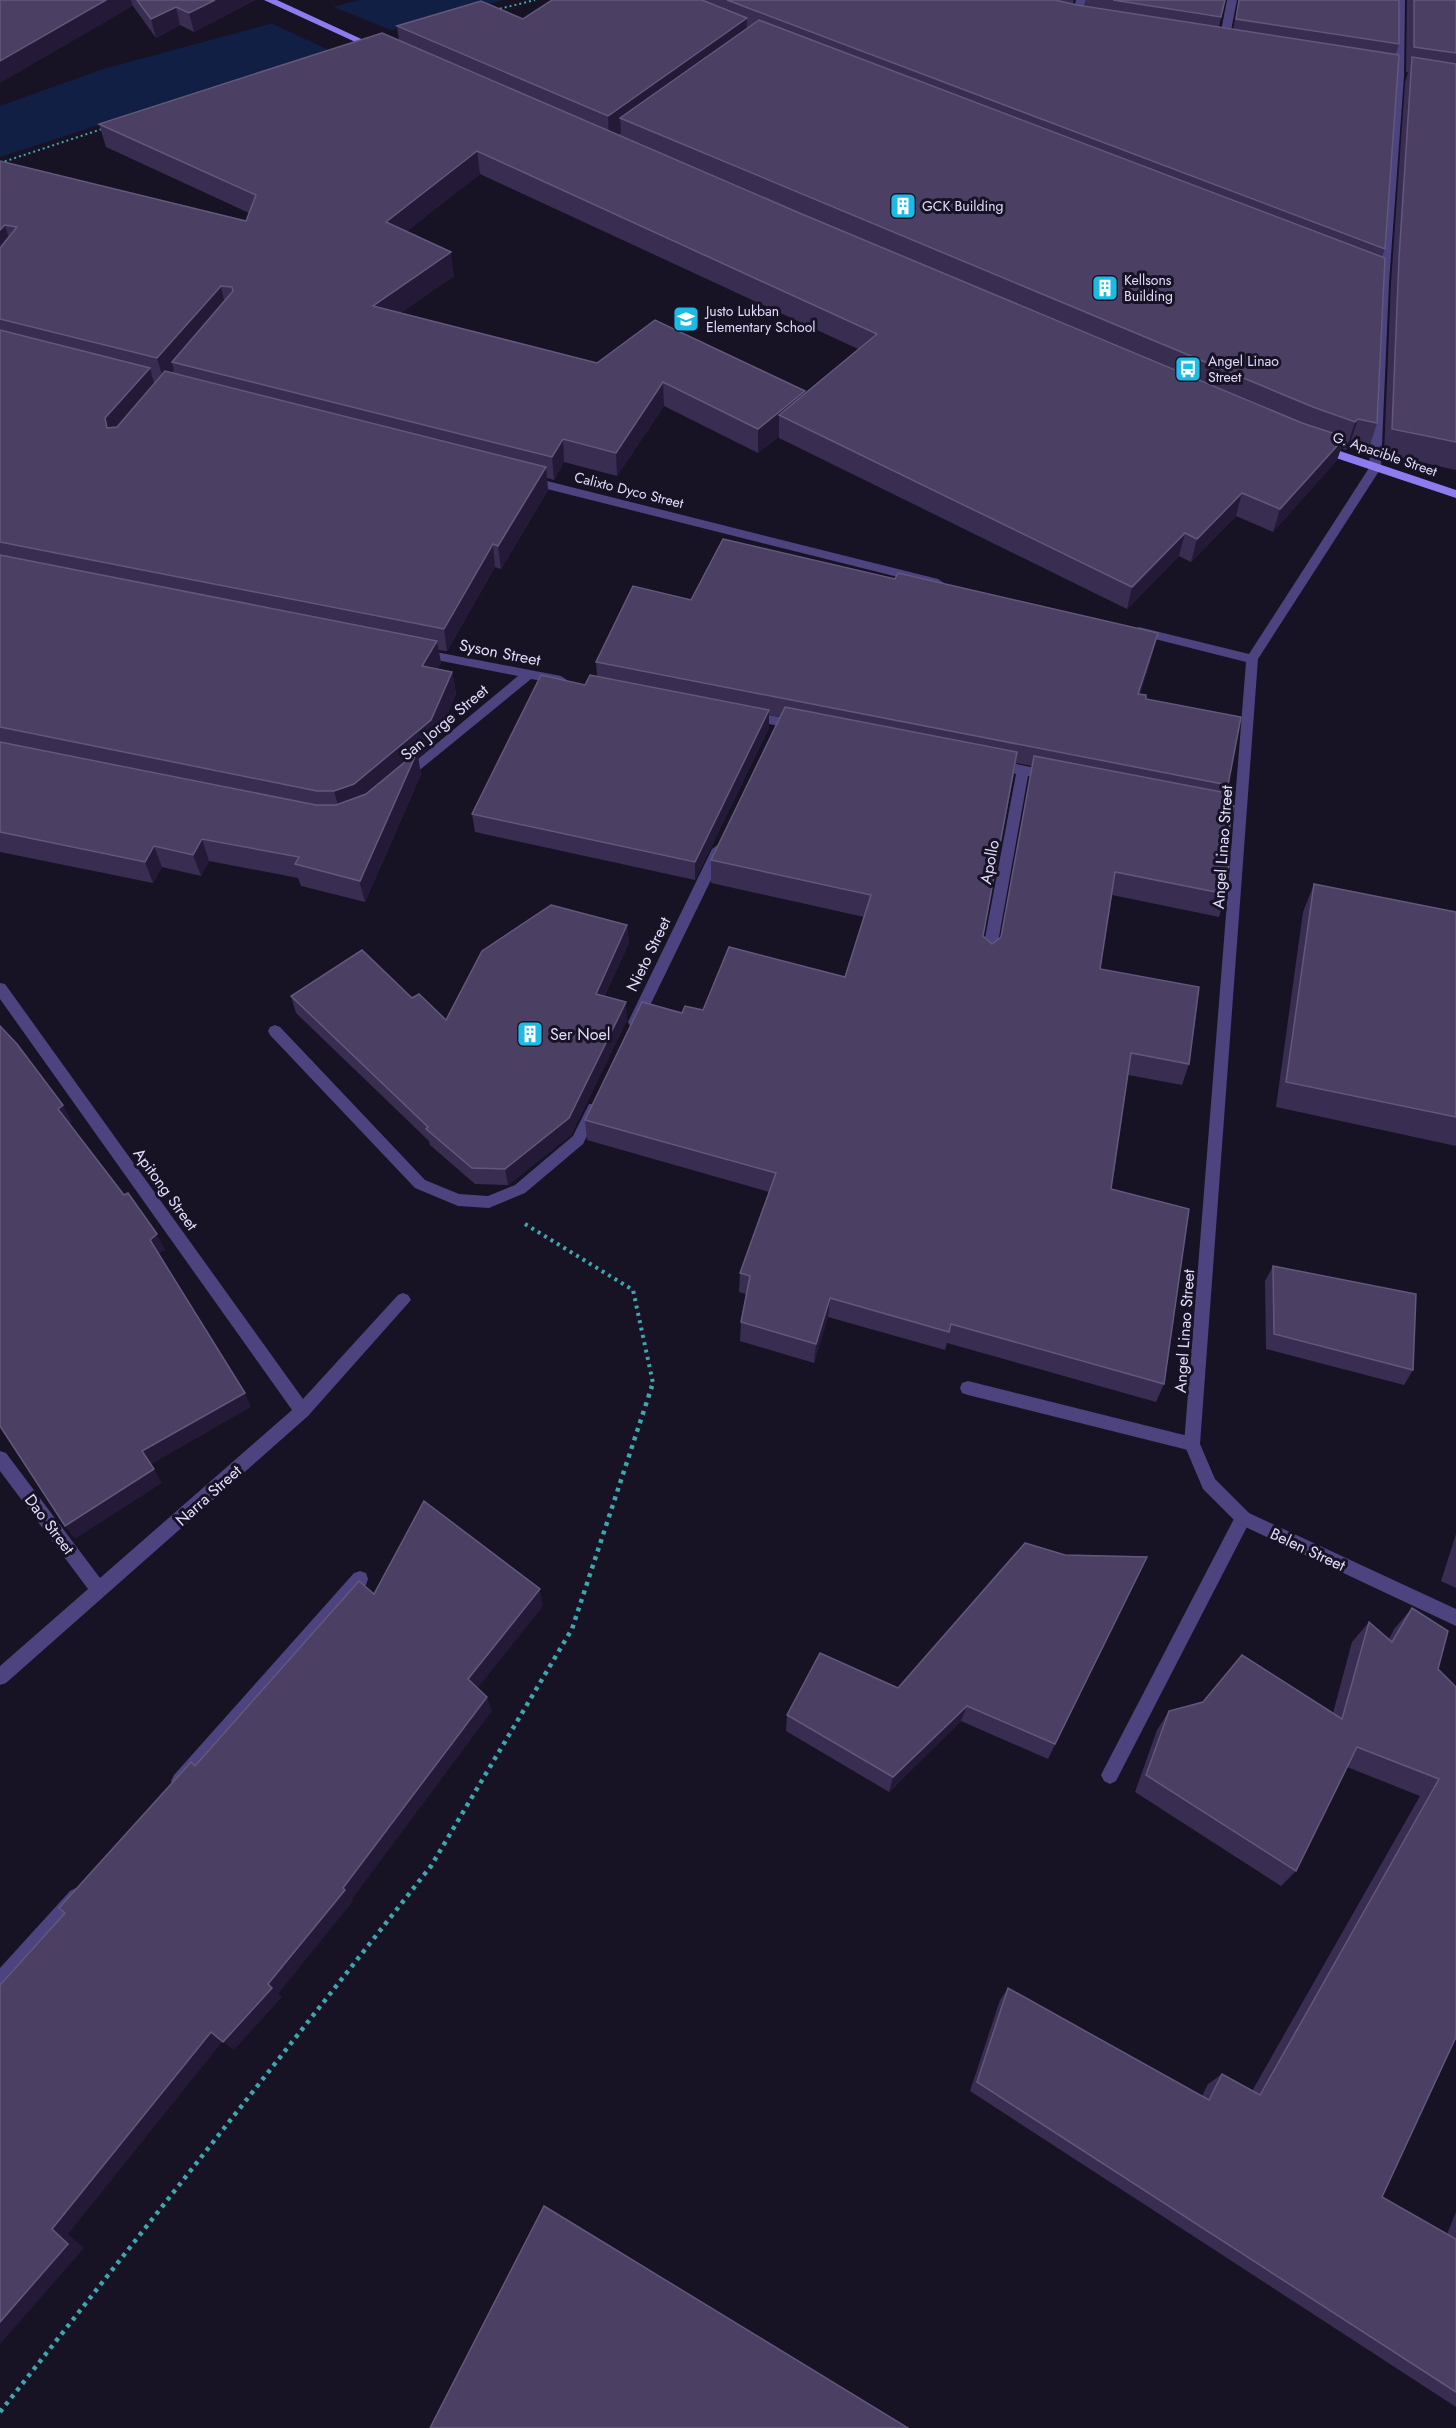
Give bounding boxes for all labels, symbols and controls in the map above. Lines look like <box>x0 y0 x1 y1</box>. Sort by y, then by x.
building icon: GCK Building <box>888 191 918 221</box>
place label: GCK Building <box>922 196 1004 216</box>
place label: Kellsons Building <box>1124 270 1173 306</box>
building icon: Kellsons Building <box>1090 273 1120 303</box>
place label: Justo Lukban Elementary School <box>704 301 816 337</box>
school or university icon: Justo Lukban Elementary School <box>671 304 701 334</box>
place label: Angel Linao Street <box>1208 351 1279 387</box>
bus stop icon: Angel Linao Street <box>1173 354 1203 384</box>
street label: G. Apacible Street <box>1330 427 1440 481</box>
street label: Calixto Dyco Street <box>572 467 686 513</box>
street label: Syson Street <box>457 633 543 672</box>
street label: San Jorge Street <box>396 679 493 766</box>
street label: Angel Linao Street <box>1207 784 1238 910</box>
street label: Apollo <box>974 838 1005 886</box>
street label: Nieto Street <box>620 913 676 995</box>
building icon: Ser Noel <box>515 1019 545 1049</box>
place label: Ser Noel <box>550 1023 610 1046</box>
street label: Apitong Street <box>128 1143 203 1235</box>
street label: Angel Linao Street <box>1169 1268 1200 1394</box>
street label: Narra Street <box>170 1459 247 1531</box>
street label: Dao Street <box>19 1489 80 1559</box>
street label: Belen Street <box>1266 1522 1349 1577</box>

